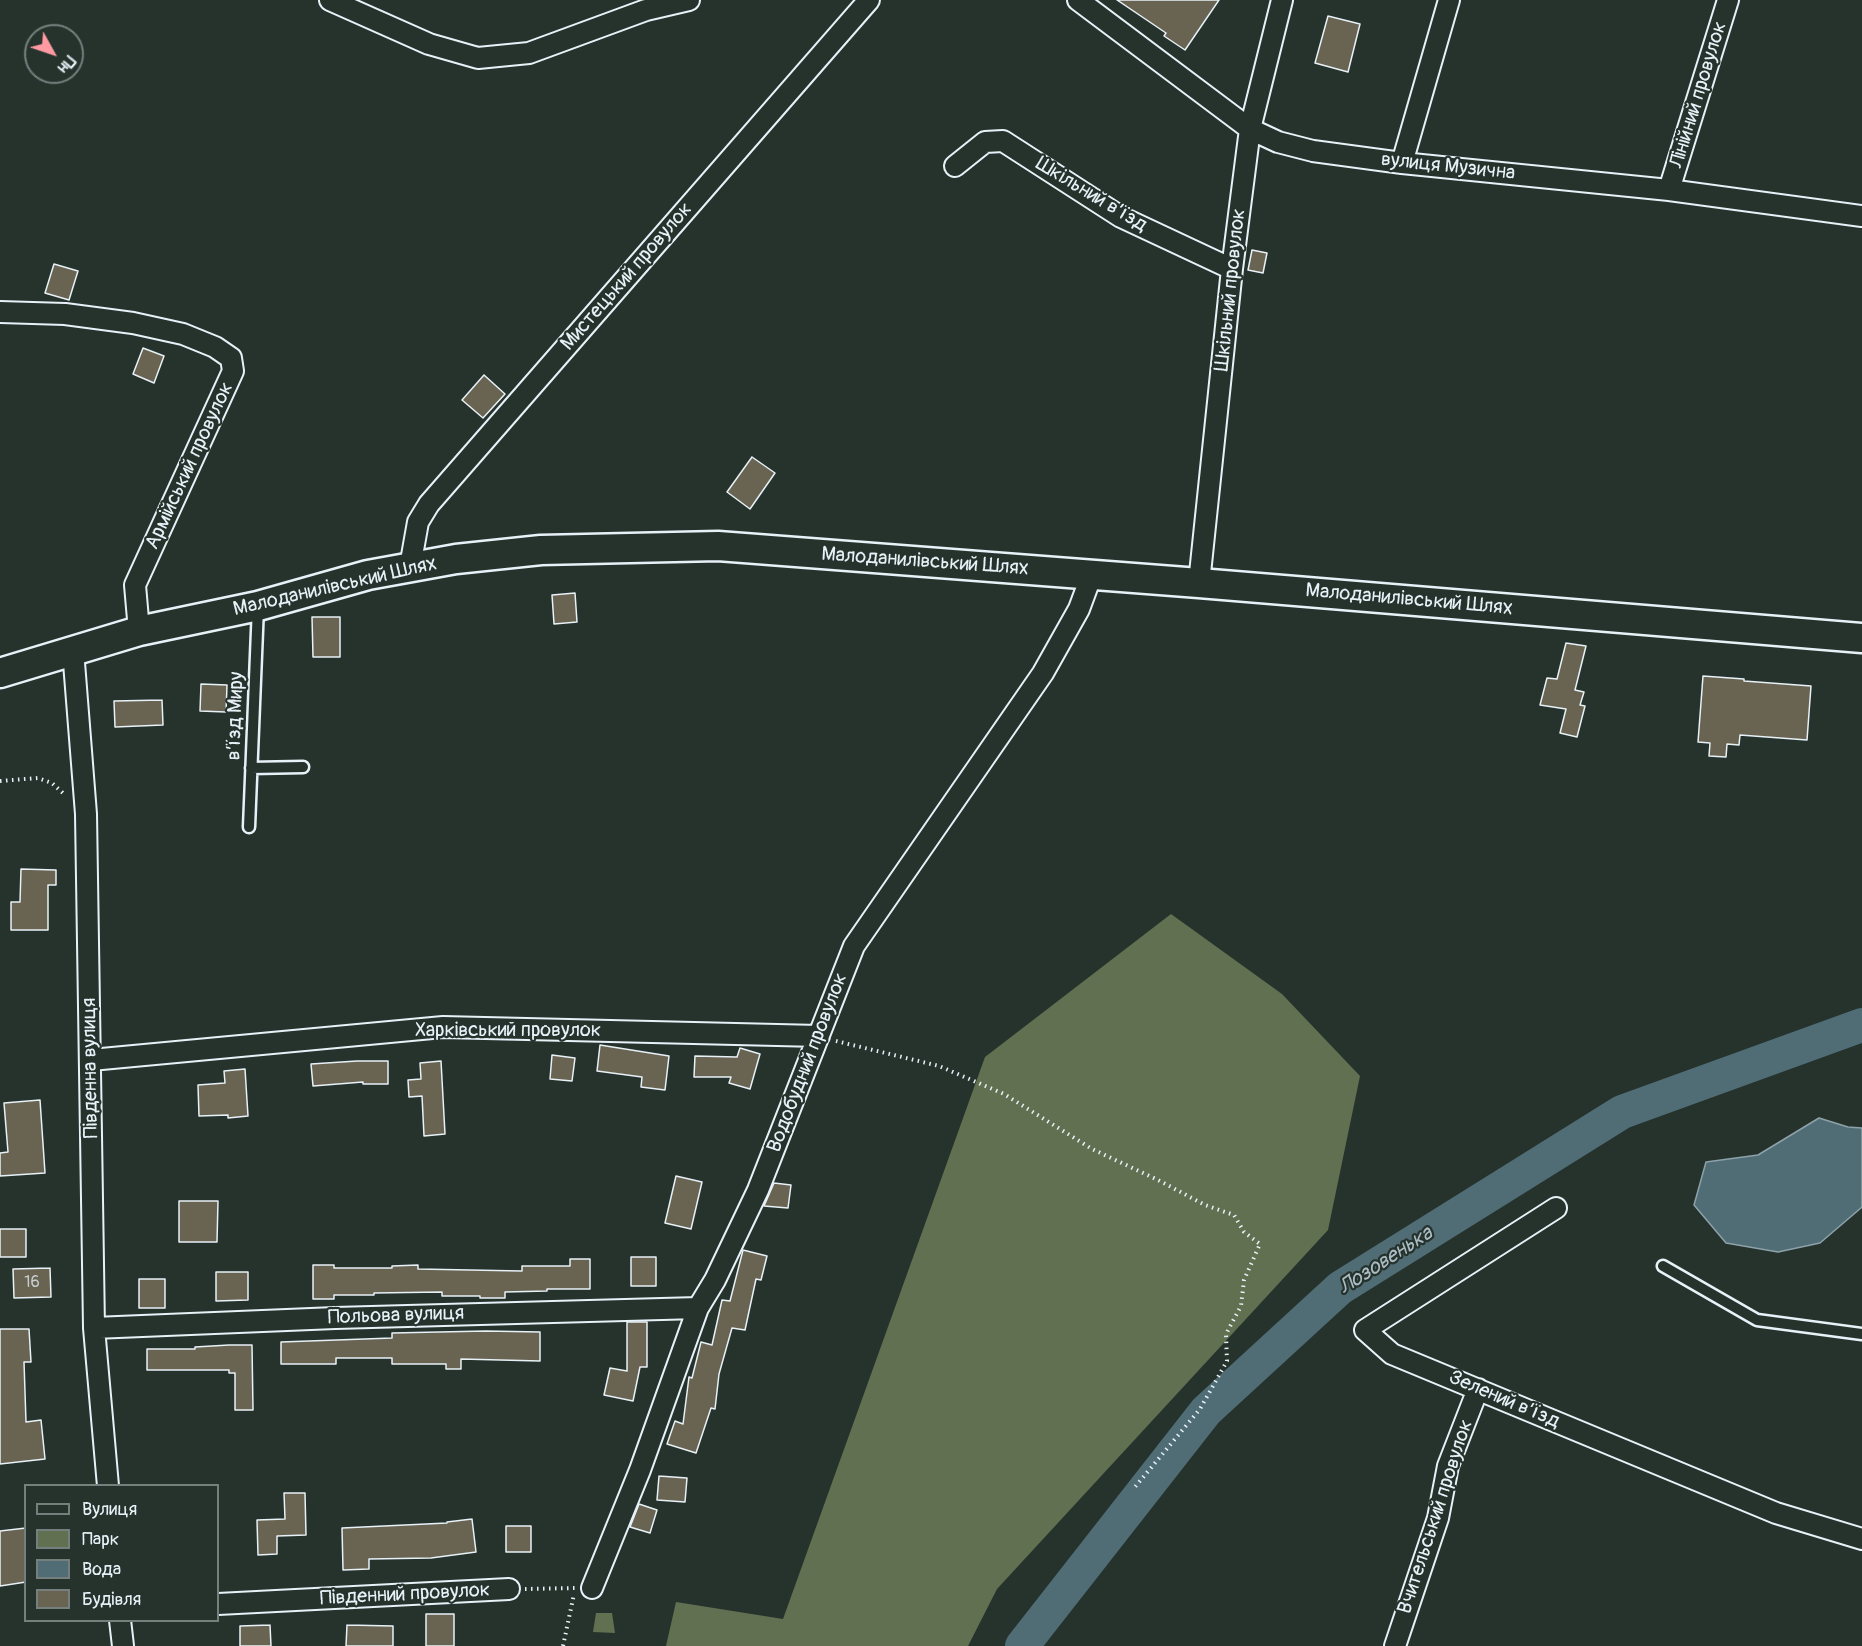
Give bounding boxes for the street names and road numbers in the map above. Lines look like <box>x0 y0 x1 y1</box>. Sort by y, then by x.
street label: Лінійний провулок <box>1665 19 1733 171</box>
street label: вулиця Музична <box>1380 148 1516 186</box>
street label: Шкільний в’їзд <box>1031 152 1151 238</box>
street label: Мистецький провулок <box>556 198 698 356</box>
street label: Шкільний провулок <box>1211 208 1251 372</box>
street label: Армійський провулок <box>141 379 239 553</box>
street label: Малоданилівський Шлях <box>820 543 1030 581</box>
street label: Малоданилівський Шлях <box>231 552 439 622</box>
street label: Малоданилівський Шлях <box>1304 579 1514 621</box>
street label: в’їзд Миру <box>222 671 250 761</box>
street label: Водобудний провулок <box>763 970 853 1156</box>
street label: Південна вулиця <box>78 998 104 1138</box>
street label: Харківський провулок <box>415 1019 601 1043</box>
street label: Польова вулиця <box>327 1302 465 1330</box>
street label: Зелений в’їзд <box>1445 1366 1563 1434</box>
street label: Вчительський провулок <box>1393 1417 1479 1617</box>
street label: Південний провулок <box>319 1579 491 1611</box>

